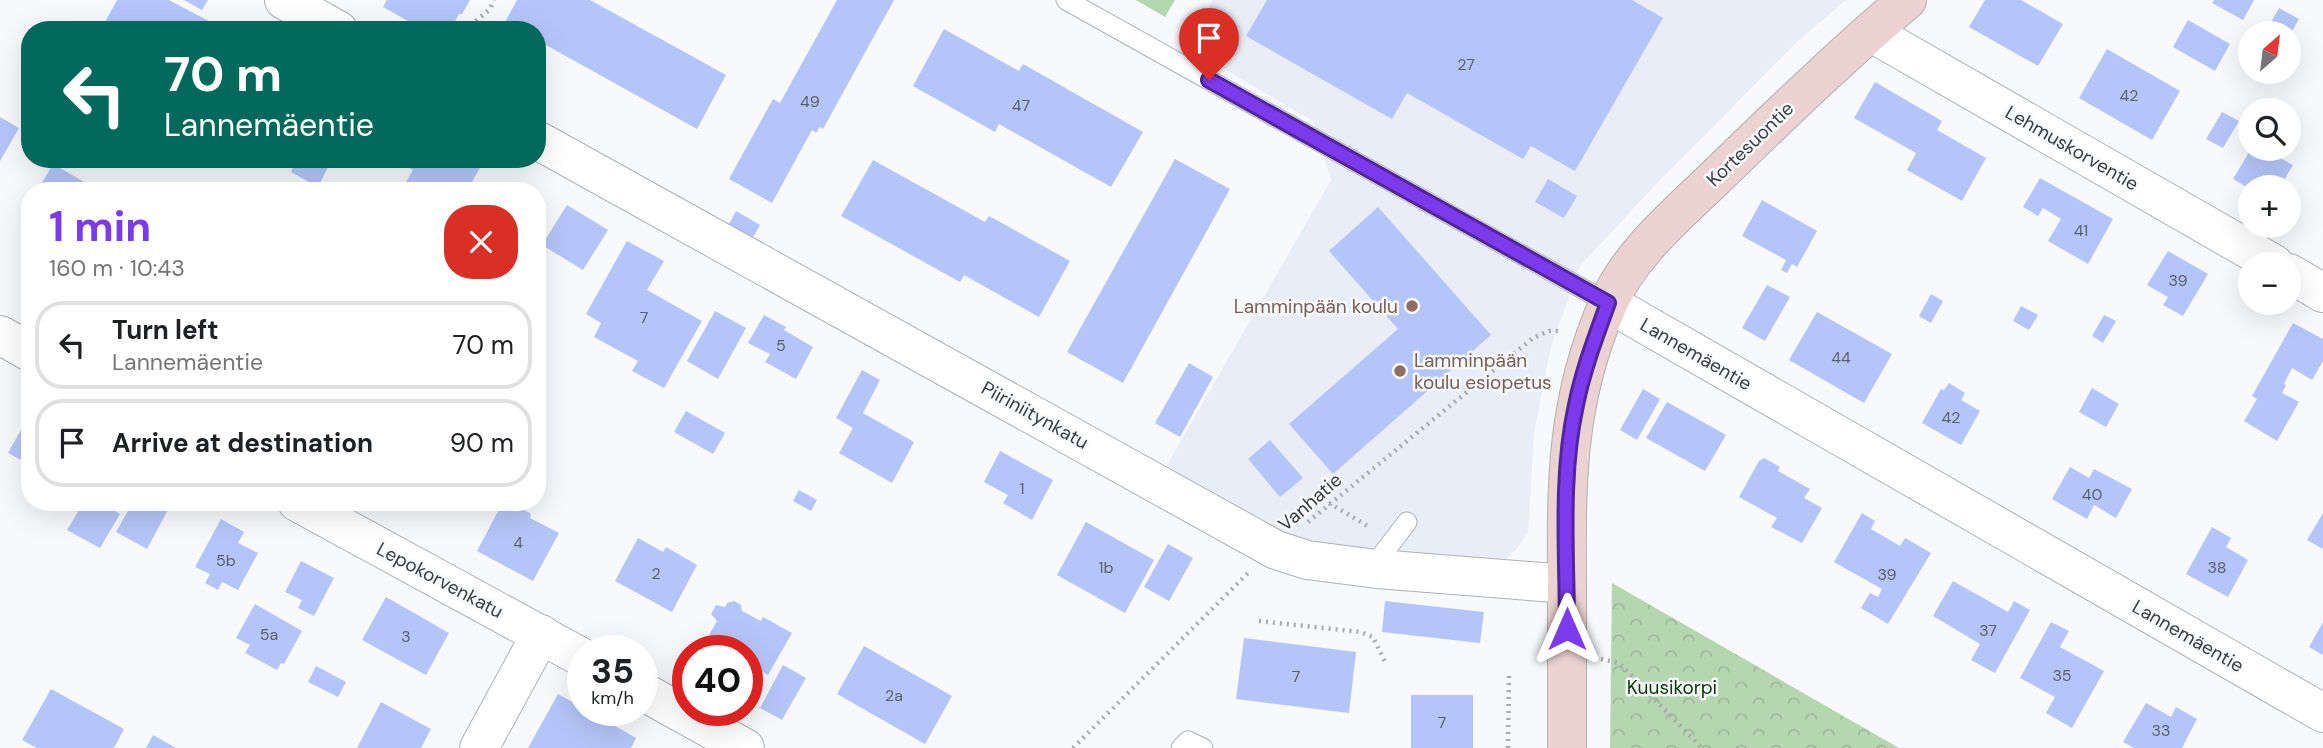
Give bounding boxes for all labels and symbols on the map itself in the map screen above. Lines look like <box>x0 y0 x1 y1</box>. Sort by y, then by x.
pin <box>1179 8 1239 80</box>
north arrow <box>2238 21 2301 84</box>
house number: 27 <box>1457 54 1475 75</box>
house number: 42 <box>2120 85 2138 106</box>
house number: 49 <box>800 91 820 112</box>
house number: 47 <box>1012 95 1030 116</box>
street label: Kortesuontie <box>1701 96 1799 192</box>
street label: Lehmuskorventie <box>2001 100 2143 196</box>
house number: 41 <box>2074 220 2088 241</box>
house number: 39 <box>2168 270 2188 291</box>
place label: Lamminpään koulu <box>1234 294 1398 319</box>
marker: Lamminpään koulu <box>1404 298 1420 314</box>
house number: 7 <box>640 307 648 328</box>
street label: Lannemäentie <box>1636 312 1756 396</box>
house number: 5 <box>776 335 786 356</box>
house number: 44 <box>1831 347 1851 368</box>
place label: Lamminpään koulu esiopetus <box>1414 348 1552 395</box>
marker: Lamminpään koulu esiopetus <box>1392 363 1408 379</box>
street label: Piiriniitynkatu <box>977 375 1093 455</box>
house number: 42 <box>1942 407 1960 428</box>
street label: Vanhatie <box>1273 467 1347 537</box>
house number: 1 <box>1020 478 1025 499</box>
house number: 40 <box>2082 484 2102 505</box>
house number: 4 <box>513 532 523 553</box>
street label: Lepokorvenkatu <box>372 536 508 624</box>
house number: 5b <box>216 550 236 571</box>
house number: 1b <box>1098 557 1114 578</box>
house number: 38 <box>2207 557 2227 578</box>
house number: 2 <box>651 563 661 584</box>
house number: 39 <box>1877 564 1897 585</box>
position arrow <box>1530 592 1604 666</box>
street label: Lannemäentie <box>2128 594 2248 678</box>
house number: 37 <box>1979 620 1997 641</box>
house number: 5a <box>260 624 278 645</box>
house number: 3 <box>401 626 411 647</box>
speed limit sign: 40 <box>672 635 763 726</box>
house number: 35 <box>2052 665 2072 686</box>
house number: 7 <box>1292 666 1300 687</box>
park label: Kuusikorpi <box>1627 675 1717 700</box>
house number: 2a <box>885 685 903 706</box>
house number: 7 <box>1438 712 1446 733</box>
house number: 33 <box>2152 720 2170 741</box>

